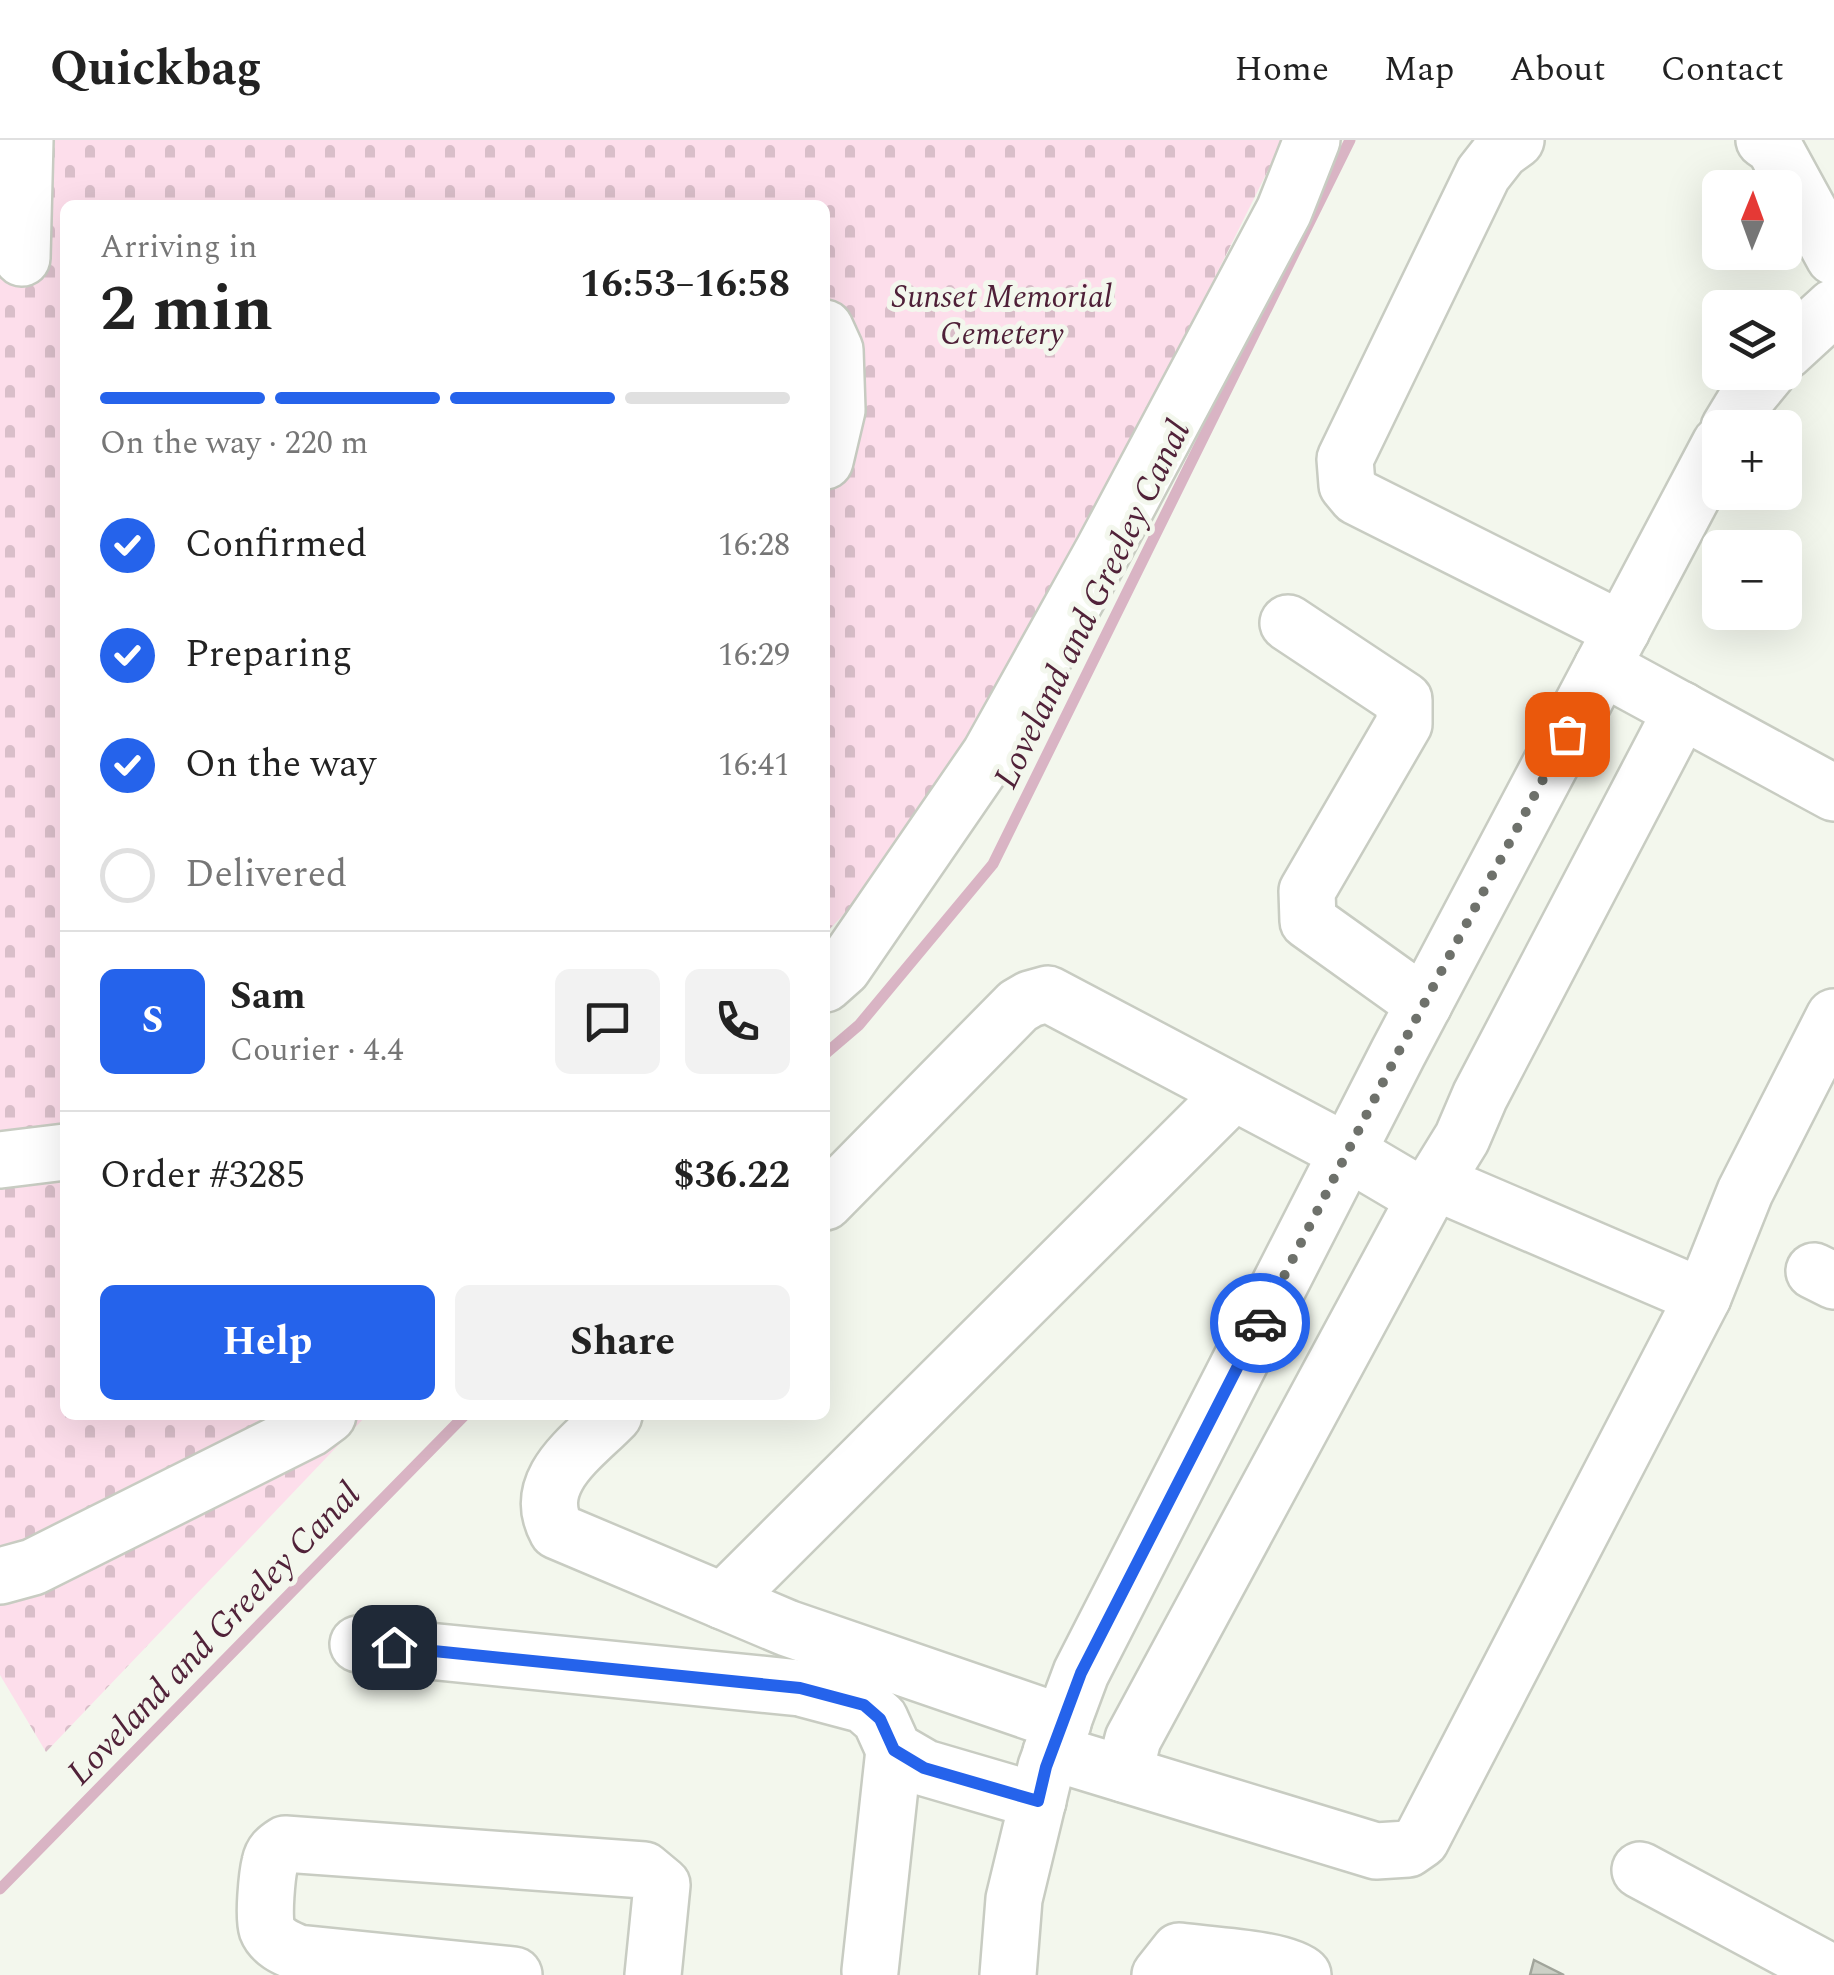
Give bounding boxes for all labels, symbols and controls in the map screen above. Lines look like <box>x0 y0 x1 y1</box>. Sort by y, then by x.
text: Quickbag <box>50 33 262 106</box>
text: Home <box>1235 43 1329 96</box>
text: Map <box>1384 43 1454 96</box>
text: About <box>1509 43 1606 96</box>
text: Contact <box>1661 43 1784 96</box>
north arrow <box>1702 170 1802 270</box>
map controls <box>1702 170 1802 630</box>
text: Arriving in <box>100 223 257 272</box>
text: 16:53–16:58 <box>580 256 790 314</box>
text: 2 min <box>100 260 273 359</box>
park label: Sunset Memorial Cemetery <box>892 273 1112 359</box>
button: layers <box>1702 290 1802 390</box>
button: + <box>1702 410 1802 510</box>
water label: Loveland and Greeley Canal <box>980 411 1205 798</box>
text: On the way · 220 m <box>100 419 368 468</box>
text: Confirmed <box>185 516 367 574</box>
icon: check <box>100 518 155 573</box>
text: 16:28 <box>718 521 790 570</box>
button: − <box>1702 530 1802 630</box>
text: Preparing <box>185 626 352 684</box>
icon: check <box>100 628 155 683</box>
text: 16:29 <box>718 631 790 680</box>
pin <box>1525 692 1610 777</box>
icon: bag <box>1540 707 1595 762</box>
text: On the way <box>185 736 376 794</box>
icon: check <box>100 738 155 793</box>
text: 16:41 <box>718 741 790 790</box>
text: Delivered <box>185 846 347 904</box>
text: Sam <box>230 968 306 1026</box>
button: chat <box>555 969 660 1074</box>
button: phone <box>685 969 790 1074</box>
text: S <box>142 992 163 1050</box>
text: Courier · 4.4 <box>230 1026 403 1075</box>
text: Order #3285 <box>100 1147 305 1205</box>
text: $36.22 <box>673 1147 790 1205</box>
courier <box>1210 1273 1310 1373</box>
button: Help <box>100 1285 435 1400</box>
button: Share <box>455 1285 790 1400</box>
icon: car <box>1233 1296 1288 1351</box>
water label: Loveland and Greeley Canal <box>55 1470 373 1798</box>
pin <box>352 1605 437 1690</box>
icon: home <box>367 1620 422 1675</box>

